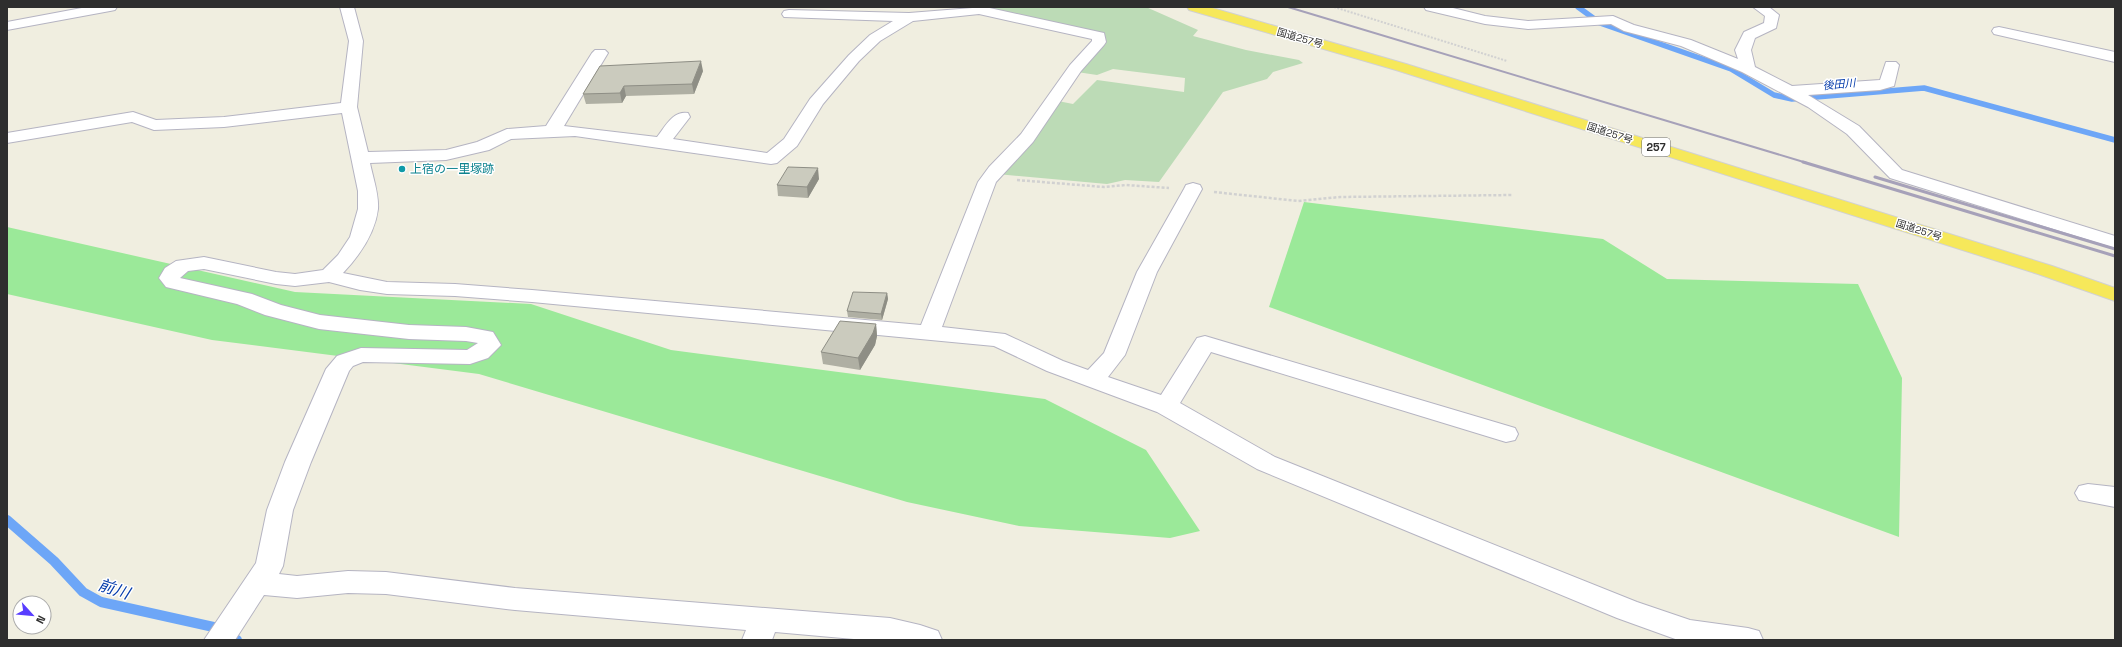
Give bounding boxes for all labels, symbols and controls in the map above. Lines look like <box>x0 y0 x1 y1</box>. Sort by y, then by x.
street label: 国道257号 <box>1275 25 1325 51</box>
water label: 後田川 <box>1822 76 1857 92</box>
street label: 国道257号 <box>1585 119 1635 147</box>
road number: 257 <box>1642 138 1670 156</box>
place label: 上宿の一里塚跡 <box>410 161 494 177</box>
marker: 上宿の一里塚跡 <box>397 164 407 174</box>
street label: 国道257号 <box>1894 216 1944 244</box>
water label: 前川 <box>96 574 134 605</box>
north arrow <box>12 595 52 635</box>
text: N <box>33 613 49 626</box>

